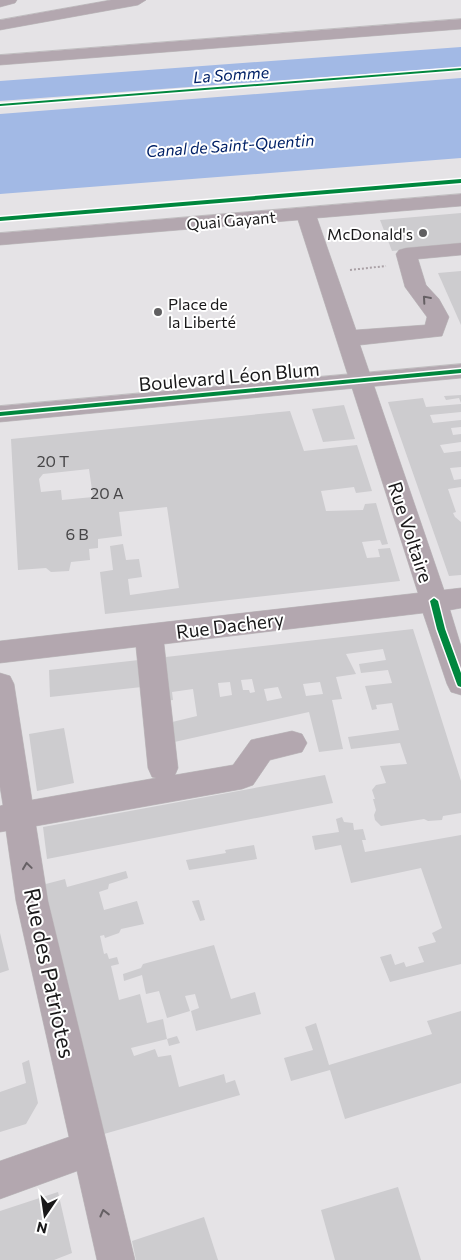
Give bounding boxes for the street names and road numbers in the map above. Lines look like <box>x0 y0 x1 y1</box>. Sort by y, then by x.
street label: Quai Gayant <box>185 207 277 233</box>
street label: Boulevard Léon Blum <box>138 357 320 395</box>
street label: Rue Voltaire <box>384 479 438 585</box>
street label: Rue Dachery <box>175 607 285 643</box>
street label: Rue des Patriotes <box>19 885 81 1061</box>

